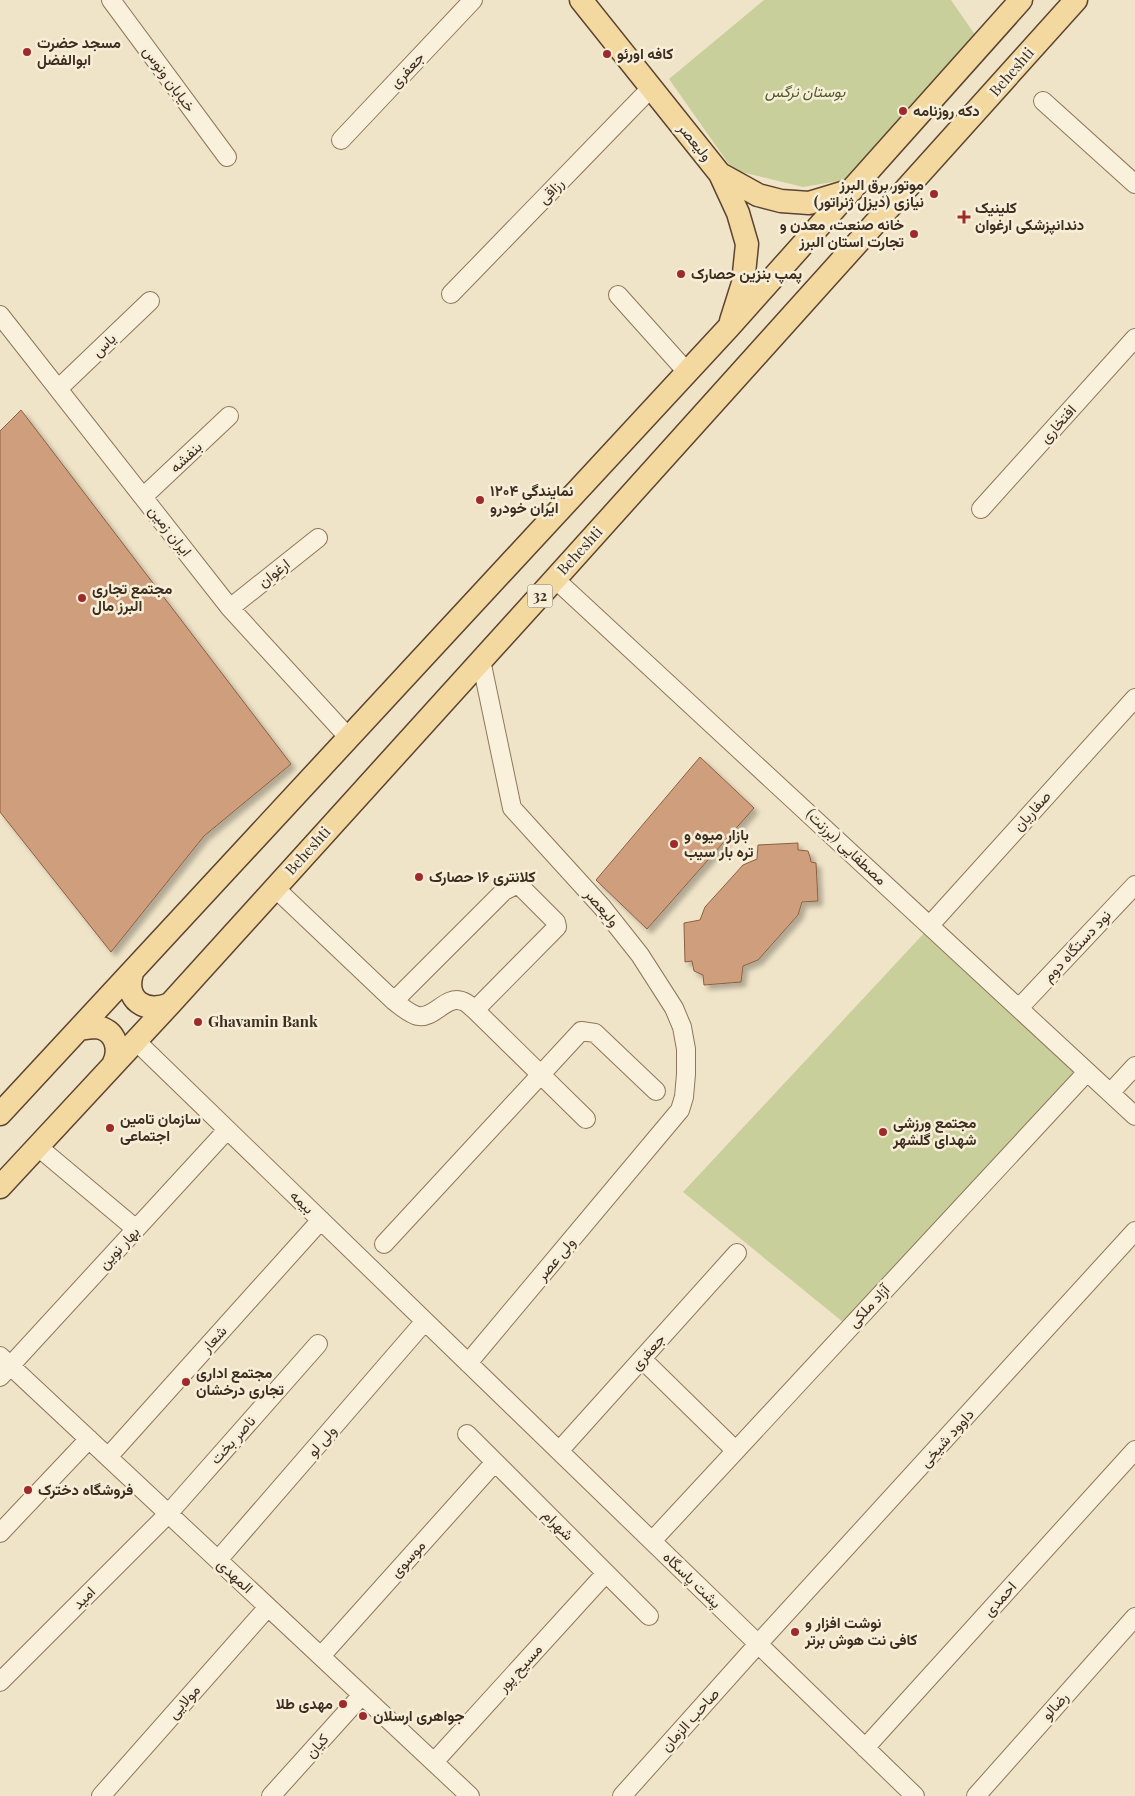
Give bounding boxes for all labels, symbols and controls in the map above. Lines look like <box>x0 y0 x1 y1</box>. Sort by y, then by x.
place label: مسجد حضرت ابوالفضل <box>37 32 121 69</box>
street label: خیابان ونوس <box>138 41 201 116</box>
street label: Beheshti <box>984 42 1038 100</box>
place label: کافه اورئو <box>617 43 673 63</box>
marker: مسجد حضرت ابوالفضل <box>21 46 33 58</box>
street label: جعفری <box>384 47 429 92</box>
marker: کافه اورئو <box>601 48 613 60</box>
park label: بوستان نرگس <box>765 81 846 101</box>
place label: دکه روزنامه <box>913 100 980 120</box>
marker: دکه روزنامه <box>897 105 909 117</box>
street label: ولیعصر <box>674 117 717 165</box>
street label: رزاقی <box>533 173 568 208</box>
place label: موتور برق البرز نیازی (دیزل ژنراتور) <box>814 174 924 211</box>
marker: موتور برق البرز نیازی (دیزل ژنراتور) <box>928 188 940 200</box>
place label: کلینیک دندانپزشکی ارغوان <box>975 197 1084 235</box>
marker: کلینیک دندانپزشکی ارغوان <box>957 210 971 224</box>
place label: خانه صنعت، معدن و تجارت استان البرز <box>780 214 904 251</box>
marker: خانه صنعت، معدن و تجارت استان البرز <box>908 228 920 240</box>
place label: پمپ بنزین حصارک <box>691 263 802 284</box>
marker: پمپ بنزین حصارک <box>675 268 687 280</box>
street label: یاس <box>87 328 120 361</box>
street label: افتخاری <box>1035 400 1081 448</box>
street label: بنفشه <box>165 436 206 476</box>
place label: ۱۲۰۴ نمایندگی ایران خودرو <box>490 480 573 517</box>
marker: ۱۲۰۴ نمایندگی ایران خودرو <box>474 494 486 506</box>
street label: ایران زمین <box>144 501 197 561</box>
street label: Beheshti <box>552 521 607 579</box>
street label: ارغوان <box>253 553 294 591</box>
place label: مجتمع تجاری البرز مال <box>92 578 172 615</box>
road number: 32 <box>528 584 552 608</box>
marker: مجتمع تجاری البرز مال <box>76 592 88 604</box>
street label: صفاریان <box>1008 786 1055 835</box>
street label: مصطفایی (برزنت) <box>801 804 891 890</box>
street label: Beheshti <box>280 821 335 879</box>
place label: بازار میوه و تره بار سیب <box>684 824 754 861</box>
marker: بازار میوه و تره بار سیب <box>668 838 680 850</box>
place label: کلانتری ۱۶ حصارک <box>429 866 536 886</box>
marker: کلانتری ۱۶ حصارک <box>413 871 425 883</box>
street label: ولیعصر <box>580 883 624 931</box>
street label: نود دستگاه دوم <box>1038 905 1116 986</box>
place label: Ghavamin Bank <box>208 1011 318 1031</box>
marker: Ghavamin Bank <box>192 1016 204 1028</box>
place label: سازمان تامین اجتماعی <box>120 1108 201 1145</box>
place label: مجتمع ورزشی شهدای گلشهر <box>892 1112 976 1149</box>
marker: سازمان تامین اجتماعی <box>104 1122 116 1134</box>
marker: مجتمع ورزشی شهدای گلشهر <box>877 1126 889 1138</box>
street label: بیمه <box>286 1185 319 1218</box>
street label: بهار نوین <box>93 1222 144 1274</box>
street label: ولی عصر <box>531 1232 580 1286</box>
street label: آزاد ملکی <box>843 1278 895 1332</box>
street label: شعار <box>195 1321 231 1357</box>
street label: جعفری <box>626 1329 670 1374</box>
place label: مجتمع اداری تجاری درخشان <box>196 1362 284 1399</box>
marker: مجتمع اداری تجاری درخشان <box>180 1376 192 1388</box>
street label: داوود شیخی <box>915 1404 979 1471</box>
street label: ناصر بخت <box>205 1411 259 1468</box>
street label: ولی لو <box>302 1420 341 1461</box>
place label: فروشگاه دخترک <box>38 1479 133 1499</box>
marker: فروشگاه دخترک <box>22 1484 34 1496</box>
street label: شهرام <box>538 1504 579 1545</box>
street label: موسوی <box>385 1535 430 1582</box>
street label: پشت پاسگاه <box>658 1546 726 1613</box>
street label: المهدی <box>213 1553 258 1598</box>
street label: احمدی <box>978 1577 1021 1621</box>
street label: امید <box>67 1581 99 1613</box>
place label: نوشت افزار و کافی نت هوش برتر <box>804 1612 918 1649</box>
marker: نوشت افزار و کافی نت هوش برتر <box>789 1626 801 1638</box>
street label: مسیح پور <box>492 1639 548 1698</box>
street label: مولایی <box>163 1680 205 1723</box>
street label: صاحب الزمان <box>655 1683 723 1755</box>
street label: رضالو <box>1036 1687 1072 1724</box>
place label: مهدی طلا <box>276 1693 333 1713</box>
marker: مهدی طلا <box>337 1698 349 1710</box>
place label: جواهری ارسلان <box>373 1705 464 1725</box>
marker: جواهری ارسلان <box>357 1710 369 1722</box>
street label: کیان <box>300 1729 333 1762</box>

